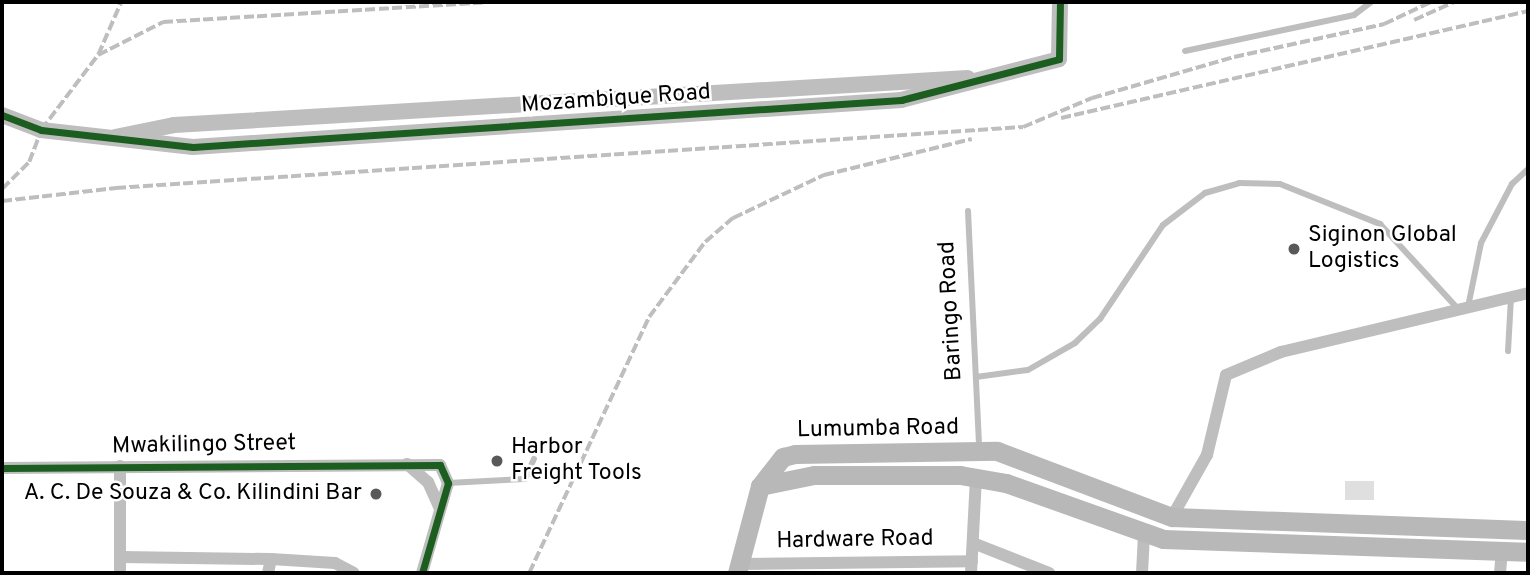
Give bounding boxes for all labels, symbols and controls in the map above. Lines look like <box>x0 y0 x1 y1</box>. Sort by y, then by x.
street label: Mozambique Road <box>520 80 712 120</box>
place label: Siginon Global Logistics <box>1308 222 1457 276</box>
street label: Baringo Road <box>935 240 969 382</box>
marker: Siginon Global Logistics <box>1286 241 1302 257</box>
street label: Lumumba Road <box>797 415 959 445</box>
street label: Mwakilingo Street <box>112 431 296 461</box>
place label: Harbor Freight Tools <box>511 434 643 488</box>
marker: Harbor Freight Tools <box>489 453 505 469</box>
place label: A. C. De Souza & Co. Kilindini Bar <box>24 480 362 508</box>
marker: A. C. De Souza & Co. Kilindini Bar <box>368 486 384 502</box>
street label: Hardware Road <box>776 526 934 556</box>

